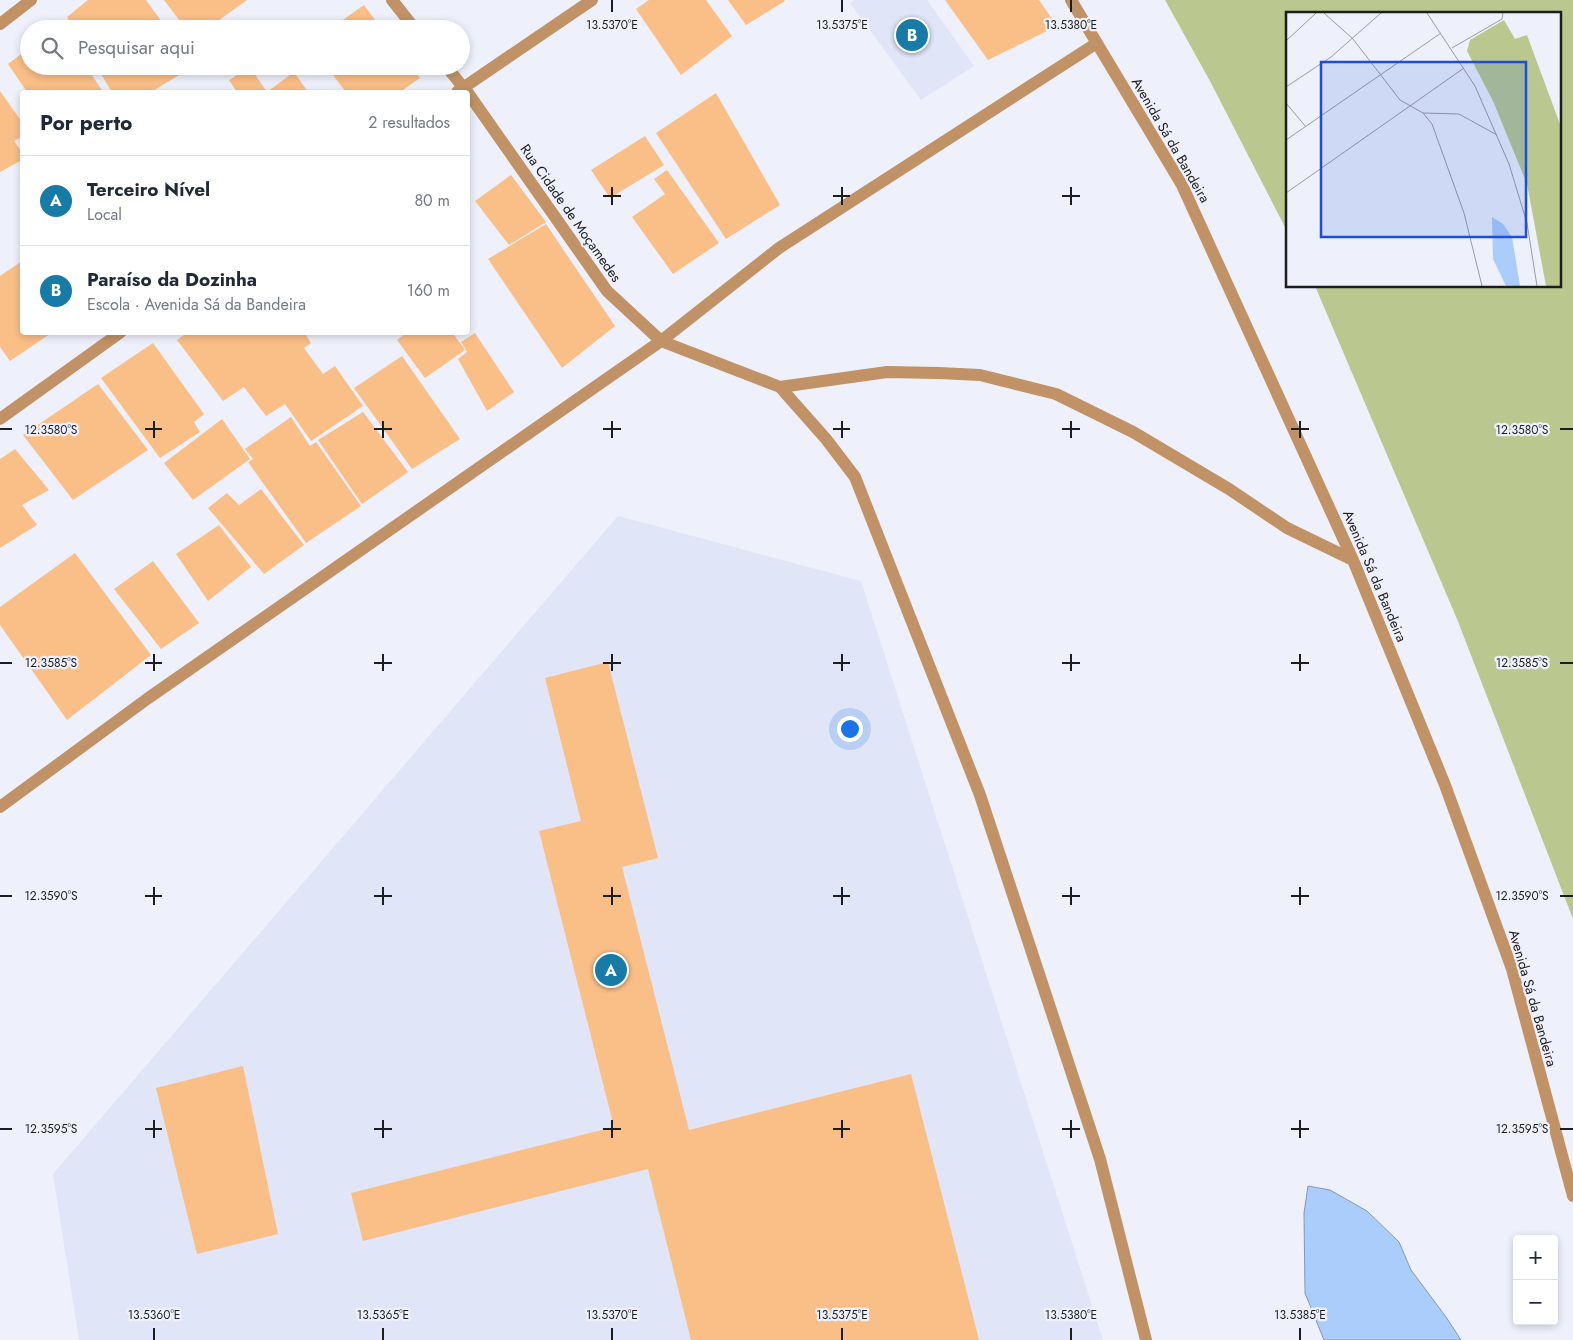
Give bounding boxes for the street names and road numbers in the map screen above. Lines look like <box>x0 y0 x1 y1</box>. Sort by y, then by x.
street label: Avenida Sá da Bandeira <box>1127 74 1215 206</box>
street label: Rua Cidade de Moçamedes <box>516 140 626 286</box>
street label: Avenida Sá da Bandeira <box>1338 507 1412 645</box>
street label: Avenida Sá da Bandeira <box>1504 927 1562 1069</box>

